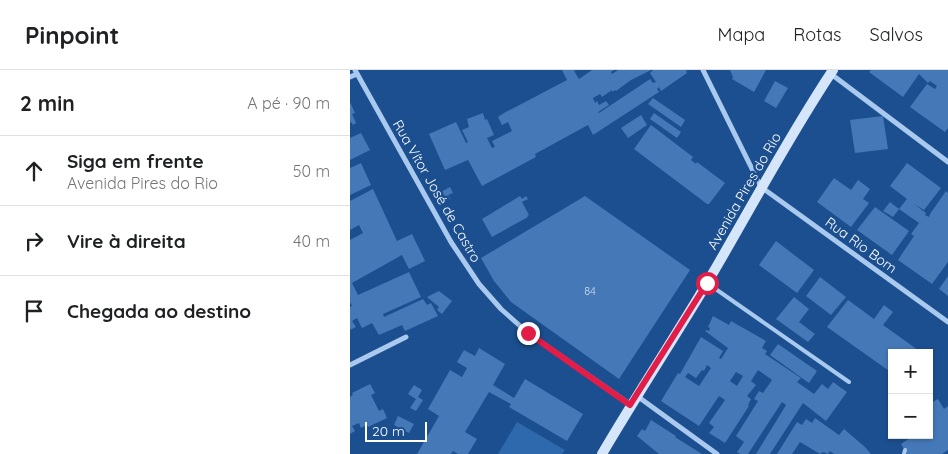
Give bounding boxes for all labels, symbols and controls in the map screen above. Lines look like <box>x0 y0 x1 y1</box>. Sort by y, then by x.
text: Pinpoint <box>25 20 119 50</box>
text: Mapa <box>718 23 765 46</box>
text: Rotas <box>793 23 842 46</box>
text: Salvos <box>870 23 923 46</box>
text: 2 min <box>20 90 75 116</box>
text: A pé · 90 m <box>247 93 330 113</box>
street label: Rua Vítor José de Castro <box>389 117 485 265</box>
street label: Avenida Pires do Rio <box>703 129 785 253</box>
text: Siga em frente <box>67 149 204 173</box>
icon: ahead <box>20 157 48 185</box>
text: 50 m <box>293 161 330 181</box>
text: Avenida Pires do Rio <box>67 173 218 193</box>
street label: Rua Rio Bom <box>822 213 900 277</box>
icon: right <box>20 227 48 255</box>
text: Vire à direita <box>67 229 186 253</box>
text: 40 m <box>293 231 330 251</box>
route start <box>696 272 719 295</box>
house number: 84 <box>584 284 596 298</box>
icon: arrive <box>20 297 48 325</box>
text: Chegada ao destino <box>67 299 251 323</box>
route end <box>517 322 540 345</box>
map controls <box>888 349 933 439</box>
button: + <box>888 349 933 394</box>
button: − <box>888 394 933 439</box>
scale bar <box>365 419 428 442</box>
text: 20 m <box>372 422 405 440</box>

